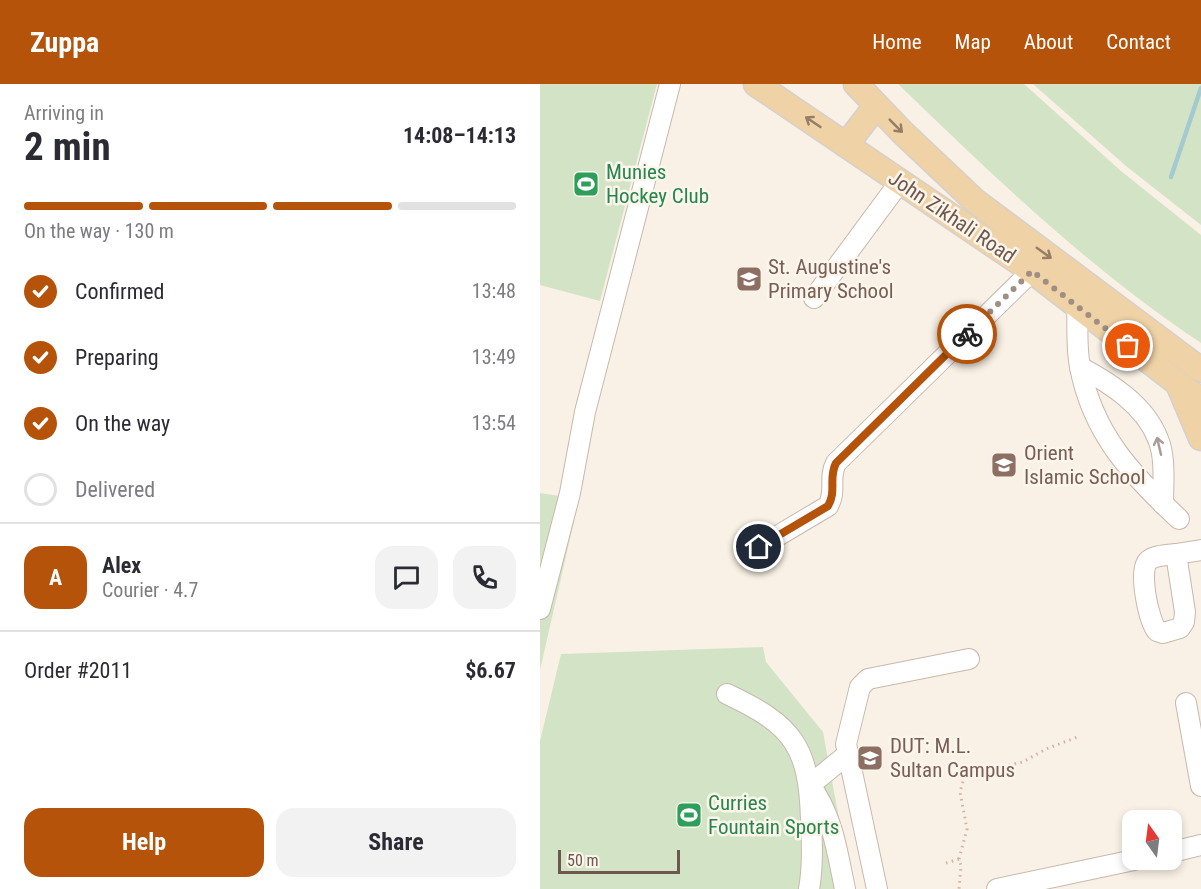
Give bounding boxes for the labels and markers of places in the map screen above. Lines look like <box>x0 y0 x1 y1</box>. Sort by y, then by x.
place label: Munies Hockey Club <box>606 160 709 208</box>
sports icon: Munies Hockey Club <box>571 169 601 199</box>
place label: St. Augustine's Primary School <box>768 255 894 303</box>
school or university icon: St. Augustine's Primary School <box>734 264 764 294</box>
pin <box>1102 320 1153 371</box>
place label: Orient Islamic School <box>1024 441 1146 489</box>
school or university icon: Orient Islamic School <box>989 450 1019 480</box>
pin <box>733 521 784 572</box>
place label: DUT: M.L. Sultan Campus <box>890 734 1015 782</box>
school or university icon: DUT: M.L. Sultan Campus <box>855 743 885 773</box>
place label: Curries Fountain Sports <box>708 791 839 839</box>
sports icon: Curries Fountain Sports <box>674 800 704 830</box>

